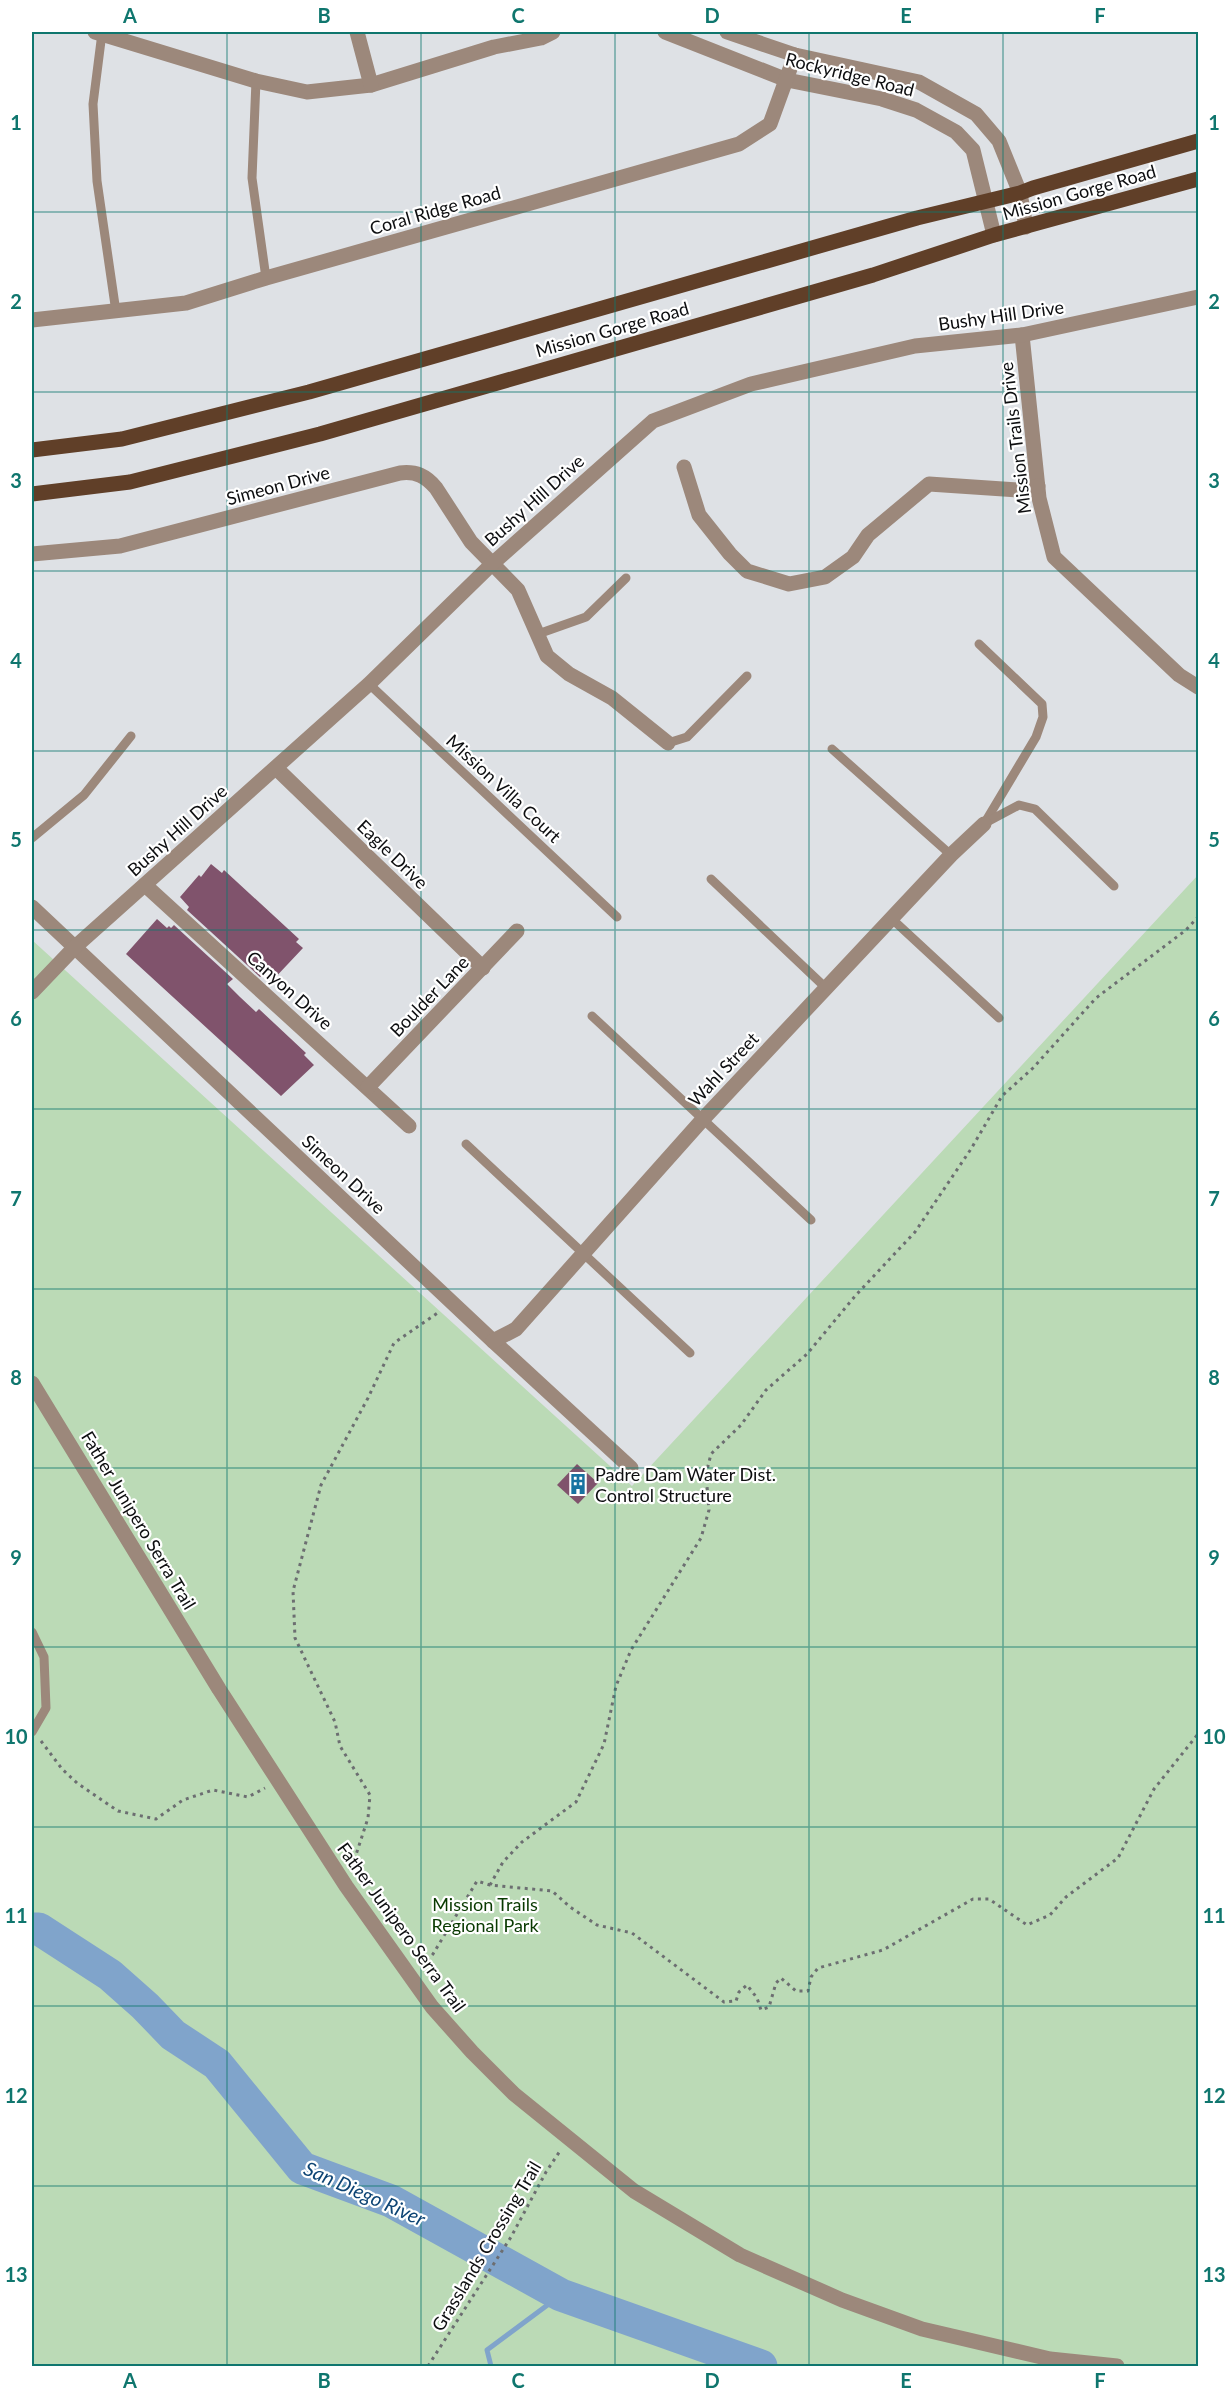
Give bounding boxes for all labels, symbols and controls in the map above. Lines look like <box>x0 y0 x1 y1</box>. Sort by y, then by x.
text: A <box>122 3 137 27</box>
text: B <box>317 3 331 27</box>
text: C <box>511 3 525 27</box>
text: D <box>704 3 720 27</box>
text: E <box>900 3 912 27</box>
text: F <box>1094 3 1106 27</box>
street label: Rockyridge Road <box>783 47 917 101</box>
text: 1 <box>10 110 22 134</box>
text: 1 <box>1208 110 1220 134</box>
street label: Mission Gorge Road <box>1000 160 1158 224</box>
street label: Coral Ridge Road <box>367 181 503 239</box>
text: 2 <box>10 289 22 313</box>
text: 2 <box>1208 289 1220 313</box>
street label: Bushy Hill Drive <box>937 295 1065 335</box>
street label: Mission Gorge Road <box>533 297 691 361</box>
street label: Mission Trails Drive <box>995 361 1035 515</box>
street label: Bushy Hill Drive <box>480 450 588 550</box>
street label: Simeon Drive <box>224 461 332 509</box>
text: 3 <box>10 468 22 492</box>
text: 3 <box>1208 468 1220 492</box>
text: 4 <box>10 648 22 672</box>
text: 4 <box>1208 648 1220 672</box>
street label: Mission Villa Court <box>442 729 566 847</box>
street label: Bushy Hill Drive <box>123 780 231 880</box>
street label: Eagle Drive <box>353 815 433 893</box>
text: 5 <box>10 827 22 851</box>
text: 5 <box>1208 827 1220 851</box>
street label: Canyon Drive <box>243 946 337 1034</box>
street label: Boulder Lane <box>385 951 473 1041</box>
text: 6 <box>10 1006 22 1030</box>
text: 6 <box>1208 1006 1220 1030</box>
street label: Wahl Street <box>683 1027 763 1110</box>
street label: Simeon Drive <box>298 1130 390 1218</box>
text: 7 <box>10 1186 22 1210</box>
text: 7 <box>1208 1186 1220 1210</box>
text: 8 <box>10 1365 22 1389</box>
text: 8 <box>1208 1365 1220 1389</box>
street label: Father Junipero Serra Trail <box>77 1427 201 1613</box>
place label: Padre Dam Water Dist. Control Structure <box>595 1463 776 1506</box>
building icon: Padre Dam Water Dist. Control Structure <box>566 1472 590 1496</box>
text: 9 <box>10 1545 22 1569</box>
text: 9 <box>1208 1545 1220 1569</box>
text: 10 <box>4 1724 28 1748</box>
text: 10 <box>1202 1724 1226 1748</box>
street label: Father Junipero Serra Trail <box>333 1838 471 2016</box>
park label: Mission Trails Regional Park <box>431 1893 539 1936</box>
text: 11 <box>4 1903 28 1927</box>
text: 11 <box>1202 1903 1226 1927</box>
text: 12 <box>4 2083 28 2107</box>
text: 12 <box>1202 2083 1226 2107</box>
water label: San Diego River <box>301 2156 430 2231</box>
street label: Grasslands Crossing Trail <box>427 2157 545 2335</box>
text: 13 <box>4 2262 28 2286</box>
text: 13 <box>1202 2262 1226 2286</box>
text: A <box>122 2368 137 2392</box>
text: B <box>317 2368 331 2392</box>
text: C <box>511 2368 525 2392</box>
text: D <box>704 2368 720 2392</box>
text: E <box>900 2368 912 2392</box>
text: F <box>1094 2368 1106 2392</box>

